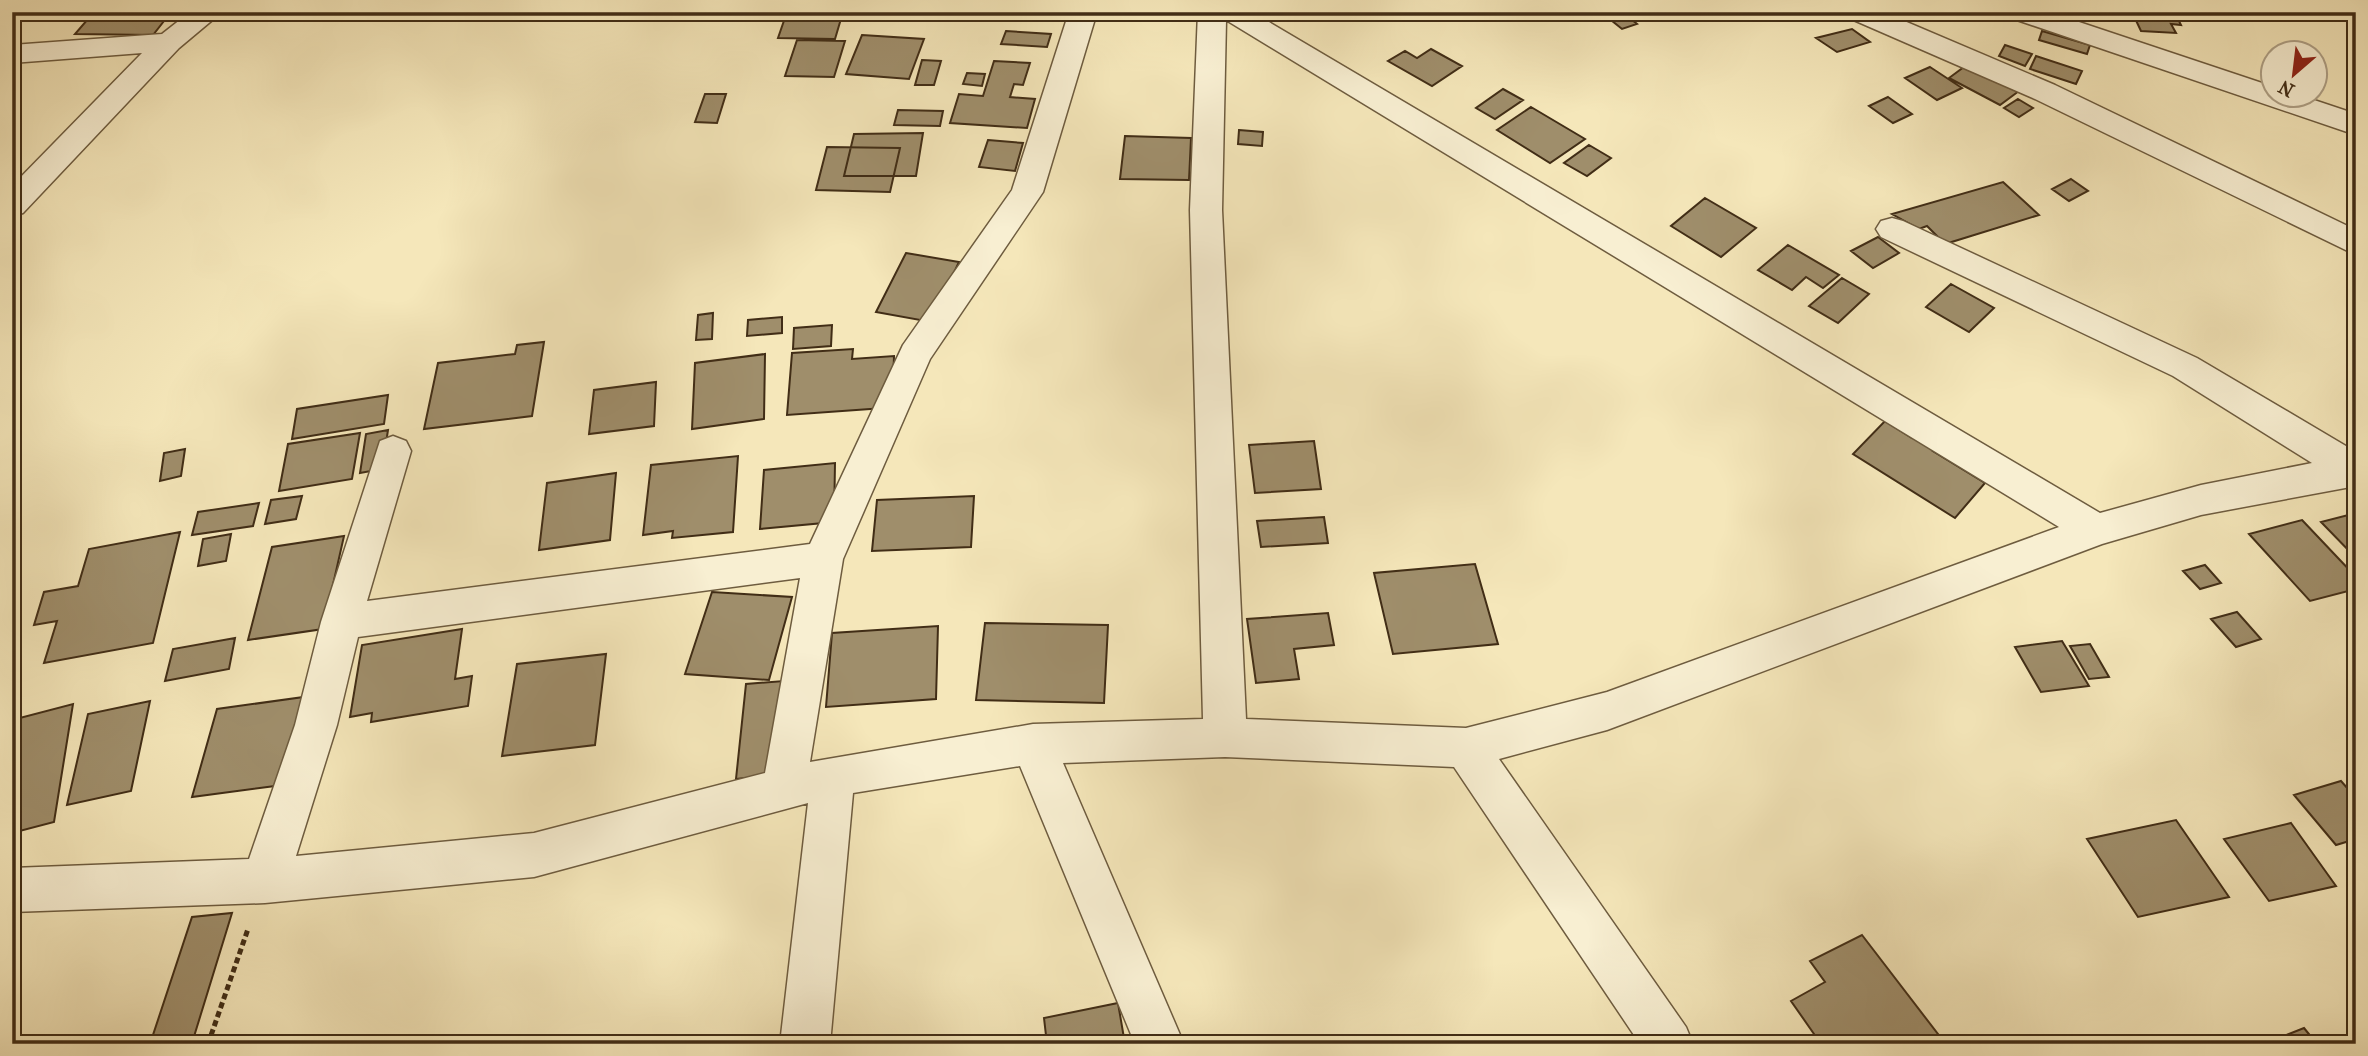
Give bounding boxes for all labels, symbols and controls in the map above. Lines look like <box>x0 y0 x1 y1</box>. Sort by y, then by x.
north arrow <box>2260 38 2330 108</box>
text: N <box>2274 75 2298 101</box>

